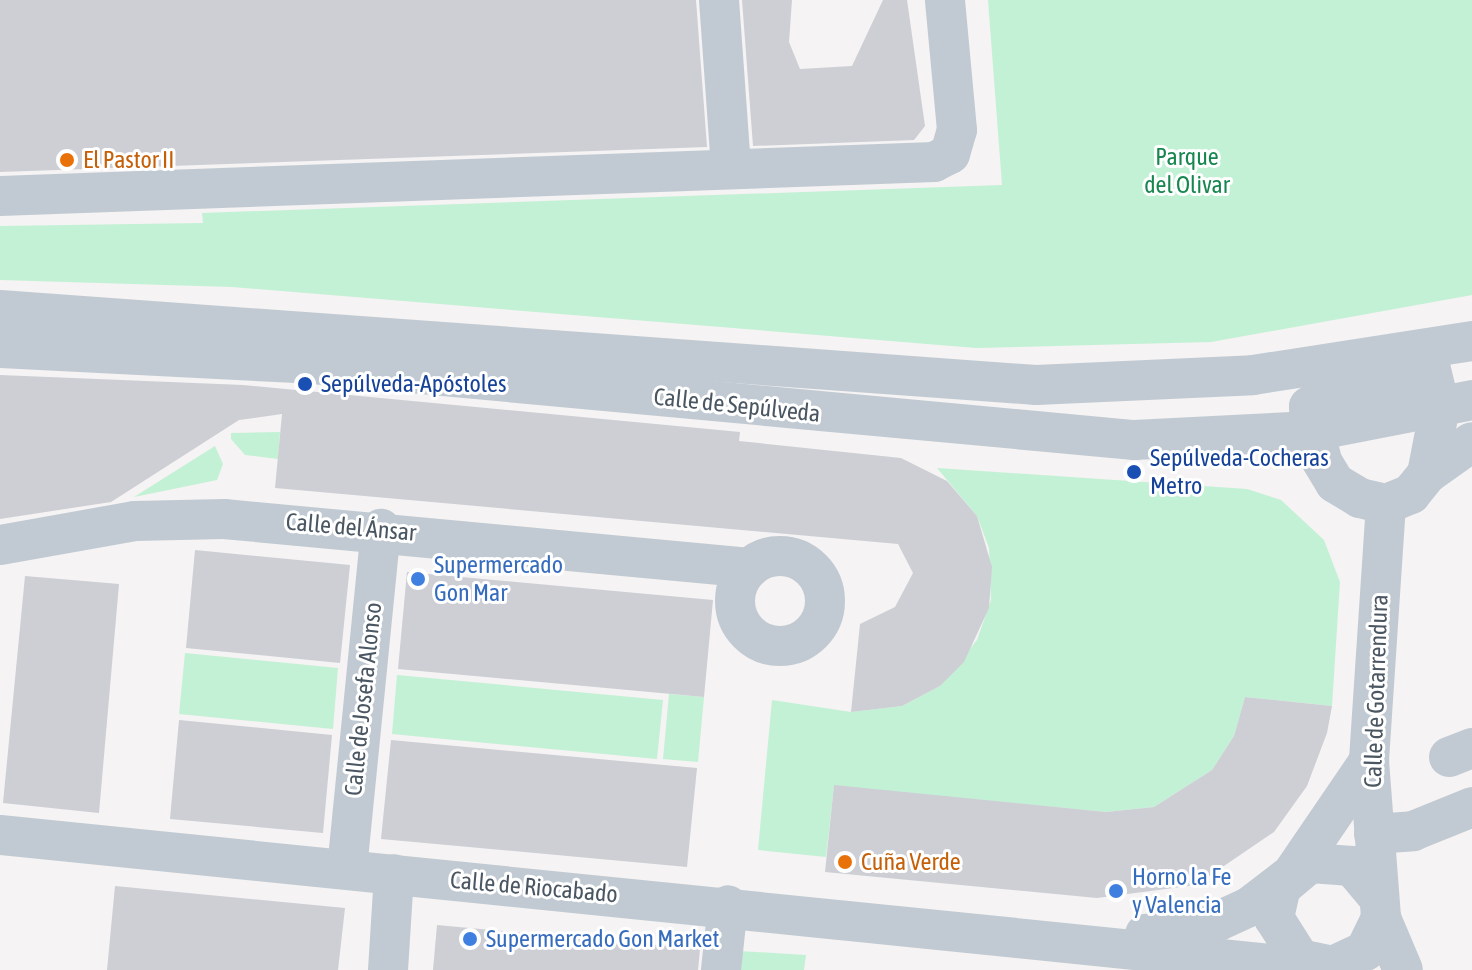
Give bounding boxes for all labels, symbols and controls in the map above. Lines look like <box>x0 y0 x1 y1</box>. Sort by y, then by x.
park label: Parque del Olivar <box>1144 143 1230 199</box>
place label: El Pastor II <box>83 146 174 174</box>
marker: El Pastor II <box>58 151 76 169</box>
place label: Sepúlveda-Apóstoles <box>321 370 506 398</box>
marker: Sepúlveda-Apóstoles <box>296 375 314 393</box>
street label: Calle de Sepúlveda <box>652 382 822 428</box>
place label: Sepúlveda-Cocheras Metro <box>1150 444 1329 500</box>
marker: Sepúlveda-Cocheras Metro <box>1125 463 1143 481</box>
street label: Calle del Ánsar <box>285 507 417 547</box>
place label: Supermercado Gon Mar <box>434 551 563 607</box>
marker: Supermercado Gon Mar <box>409 570 427 588</box>
street label: Calle de Gotarrendura <box>1358 594 1394 788</box>
street label: Calle de Josefa Alonso <box>339 601 387 797</box>
place label: Cuña Verde <box>861 848 961 876</box>
marker: Cuña Verde <box>836 853 854 871</box>
place label: Horno la Fe y Valencia <box>1132 863 1231 919</box>
street label: Calle de Riocabado <box>449 865 619 909</box>
marker: Horno la Fe y Valencia <box>1107 882 1125 900</box>
place label: Supermercado Gon Market <box>486 925 719 953</box>
marker: Supermercado Gon Market <box>461 930 479 948</box>

